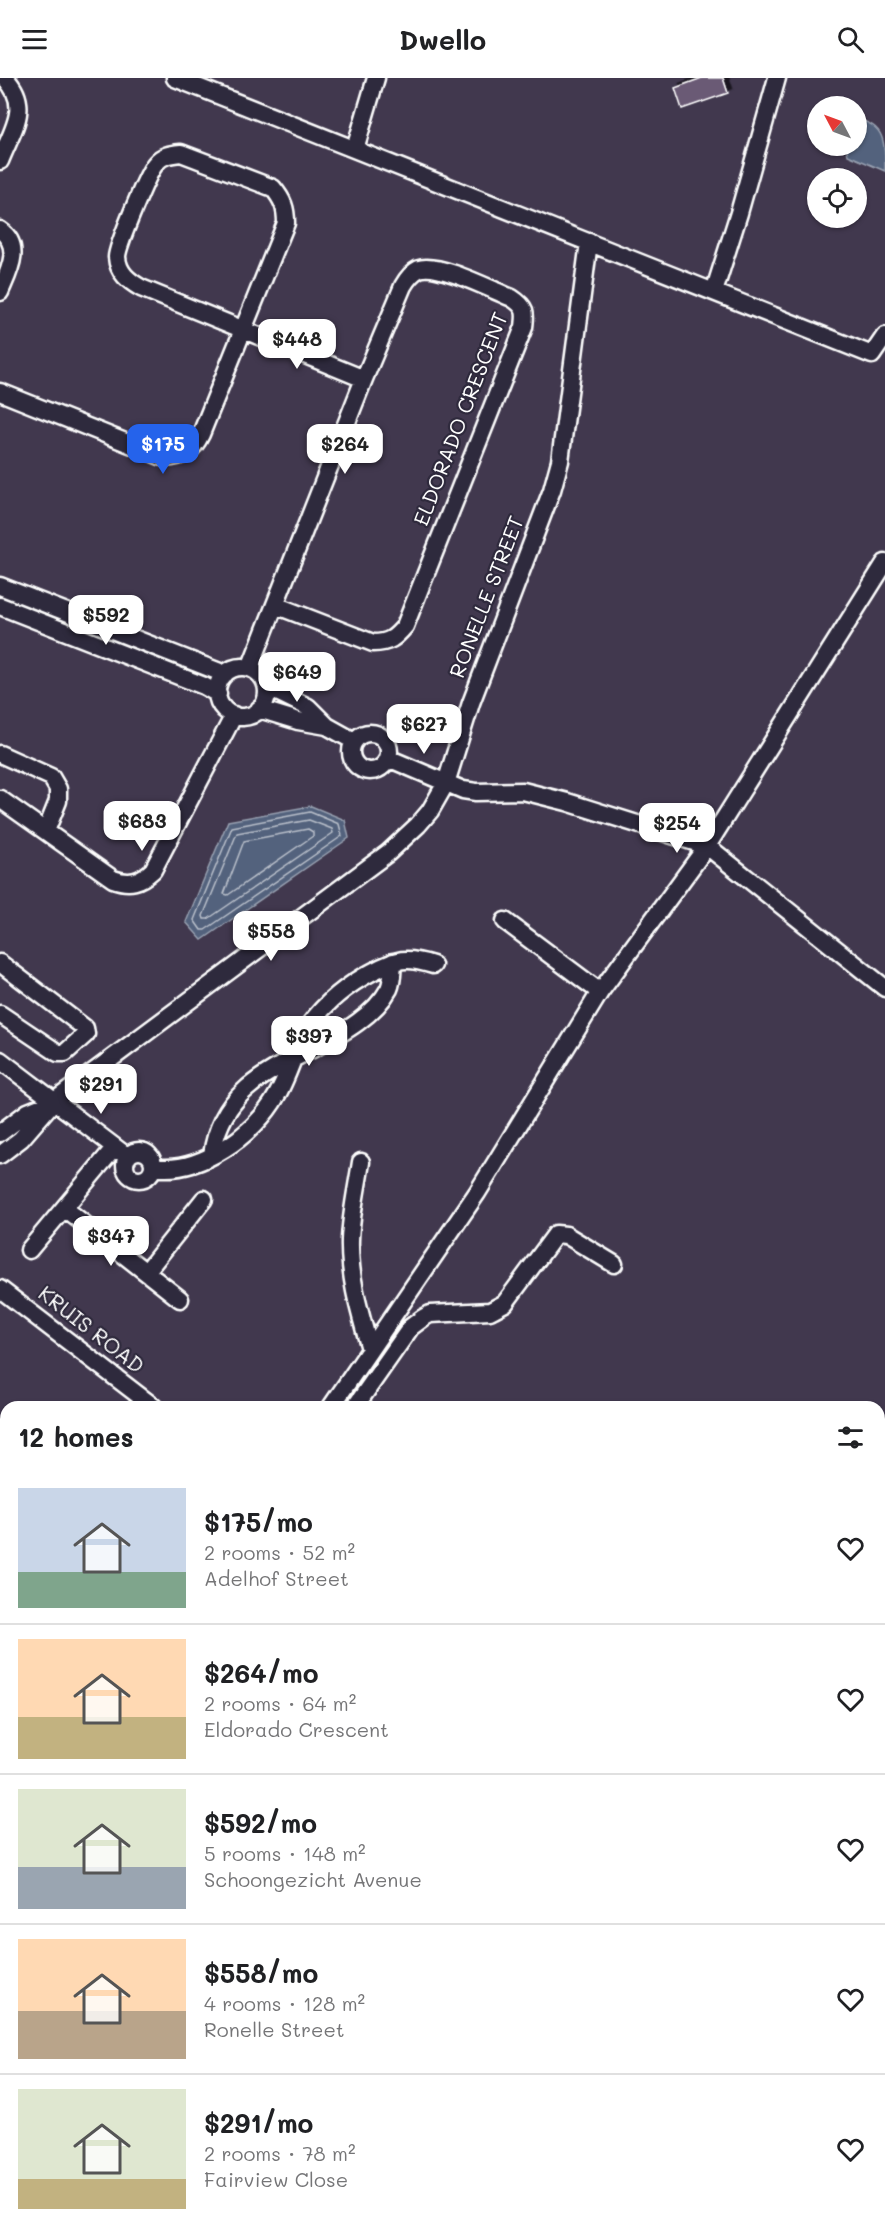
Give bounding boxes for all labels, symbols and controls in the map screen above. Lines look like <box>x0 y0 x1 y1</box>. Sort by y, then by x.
text: Dwello <box>399 22 486 57</box>
icon: menu <box>18 23 51 56</box>
icon: search <box>834 23 867 56</box>
north arrow <box>807 96 867 156</box>
map controls <box>807 96 867 228</box>
button: locate <box>807 168 867 228</box>
street label: ELDORADO CRESCENT <box>406 308 513 529</box>
pin: $448 <box>261 319 333 370</box>
text: $448 <box>272 325 322 351</box>
pin: $175 <box>127 424 199 475</box>
pin: $264 <box>309 424 381 475</box>
text: $175 <box>141 430 185 456</box>
text: $264 <box>321 430 369 456</box>
street label: RONELLE STREET <box>442 512 529 681</box>
pin: $592 <box>70 595 142 646</box>
text: $592 <box>82 601 130 627</box>
pin: $649 <box>261 652 333 703</box>
text: $649 <box>272 658 322 684</box>
pin: $627 <box>388 704 460 755</box>
text: $627 <box>401 710 447 736</box>
pin: $683 <box>106 801 178 852</box>
pin: $254 <box>641 803 713 854</box>
text: $683 <box>118 807 166 833</box>
text: $254 <box>653 809 701 835</box>
pin: $558 <box>235 911 307 962</box>
text: $558 <box>247 917 295 943</box>
pin: $397 <box>273 1016 345 1067</box>
text: $397 <box>285 1022 333 1048</box>
pin: $291 <box>65 1064 137 1115</box>
text: $291 <box>79 1070 123 1096</box>
pin: $347 <box>75 1216 147 1267</box>
text: $347 <box>87 1222 135 1248</box>
street label: KRUIS ROAD <box>34 1279 150 1379</box>
text: 12 homes <box>18 1420 134 1454</box>
icon: filters <box>834 1421 867 1454</box>
text: $175/mo <box>204 1505 313 1539</box>
icon: home <box>66 1512 138 1584</box>
icon: heart <box>834 1532 867 1565</box>
text: 2 rooms · 52 m² <box>204 1539 355 1565</box>
text: Adelhof Street <box>204 1565 349 1591</box>
text: $264/mo <box>204 1656 318 1690</box>
icon: home <box>66 1663 138 1735</box>
icon: heart <box>834 1683 867 1716</box>
text: 2 rooms · 64 m² <box>204 1690 356 1716</box>
text: Eldorado Crescent <box>204 1716 389 1742</box>
text: $592/mo <box>204 1806 317 1840</box>
icon: home <box>66 1813 138 1885</box>
icon: heart <box>834 1833 867 1866</box>
text: 5 rooms · 148 m² <box>204 1840 366 1866</box>
text: Schoongezicht Avenue <box>204 1866 422 1892</box>
text: $558/mo <box>204 1956 318 1990</box>
icon: home <box>66 1963 138 2035</box>
icon: heart <box>834 1983 867 2016</box>
text: 4 rooms · 128 m² <box>204 1990 365 2016</box>
text: Ronelle Street <box>204 2016 345 2042</box>
text: $291/mo <box>204 2106 313 2140</box>
icon: home <box>66 2113 138 2185</box>
icon: heart <box>834 2133 867 2166</box>
text: 2 rooms · 78 m² <box>204 2140 356 2166</box>
text: Fairview Close <box>204 2166 348 2192</box>

